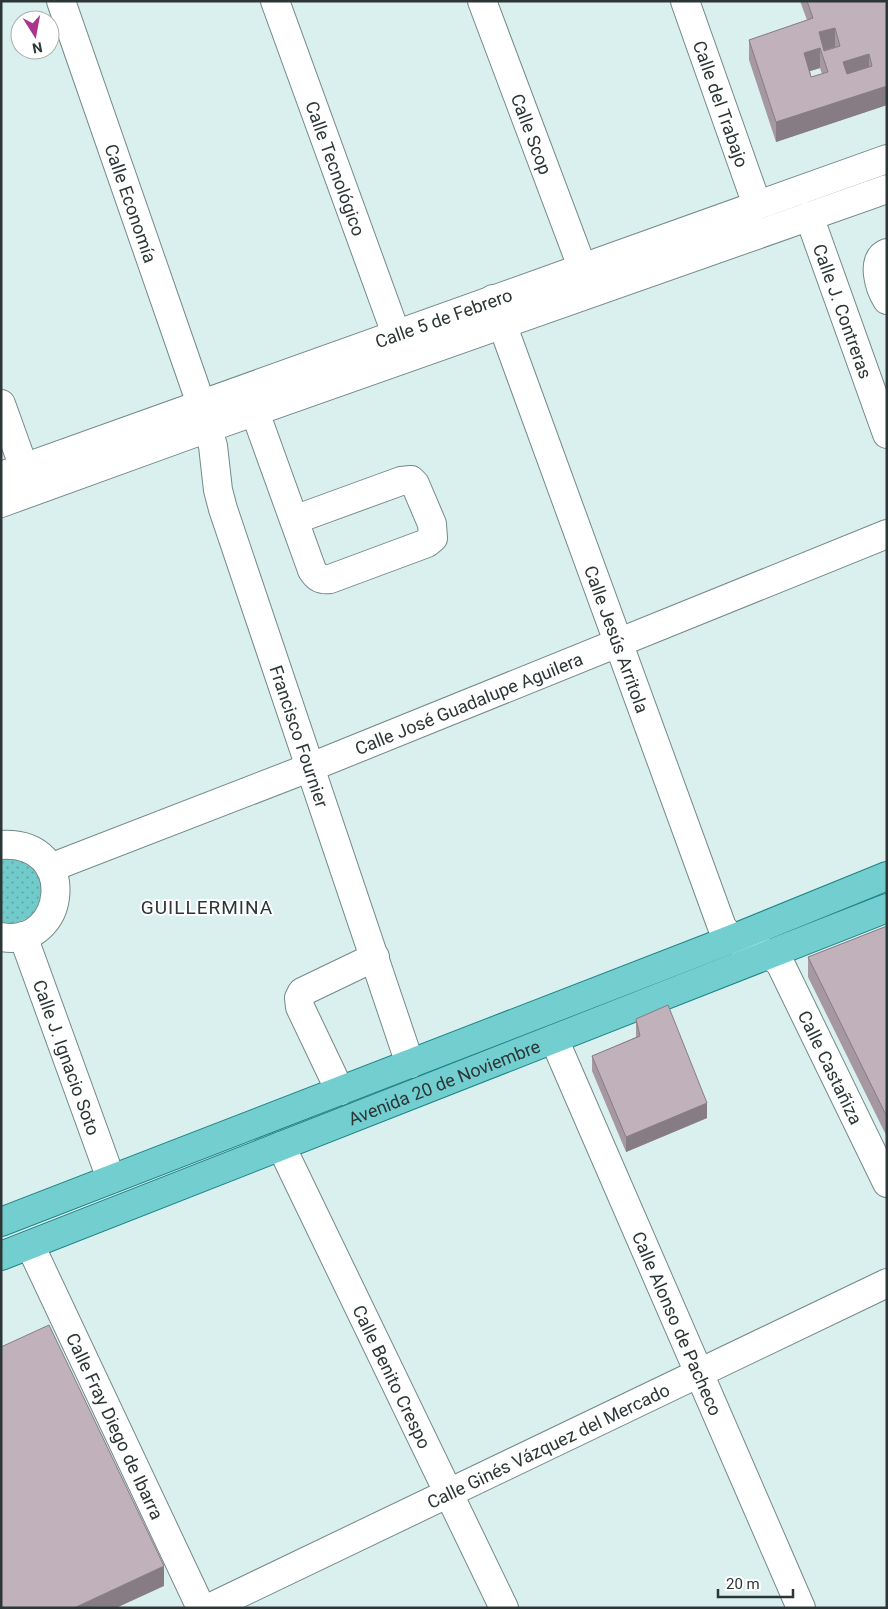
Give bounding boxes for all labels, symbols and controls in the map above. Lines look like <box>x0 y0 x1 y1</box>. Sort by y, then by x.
north arrow <box>10 10 60 60</box>
street label: Calle del Trabajo <box>689 38 753 170</box>
text: N <box>31 39 44 57</box>
street label: Calle Scop <box>507 91 557 177</box>
street label: Calle Tecnológico <box>302 98 370 239</box>
street label: Calle Economía <box>101 141 162 265</box>
street label: Calle J. Contreras <box>809 241 877 381</box>
street label: Calle 5 de Febrero <box>372 283 515 352</box>
street label: Calle Jesús Arritola <box>581 563 653 716</box>
street label: Calle José Guadalupe Aguilera <box>352 648 586 759</box>
street label: Francisco Fournier <box>266 662 333 810</box>
district label: GUILLERMINA <box>141 896 273 919</box>
street label: Calle J. Ignacio Soto <box>29 977 105 1138</box>
street label: Calle Castañiza <box>794 1007 867 1128</box>
street label: Avenida 20 de Noviembre <box>345 1035 543 1129</box>
street label: Calle Alonso de Pacheco <box>628 1228 727 1419</box>
street label: Calle Benito Crespo <box>349 1301 436 1452</box>
street label: Calle Fray Diego de Ibarra <box>62 1329 168 1523</box>
street label: Calle Ginés Vázquez del Mercado <box>423 1378 673 1513</box>
scale bar <box>718 1566 793 1598</box>
text: 20 m <box>726 1575 760 1593</box>

